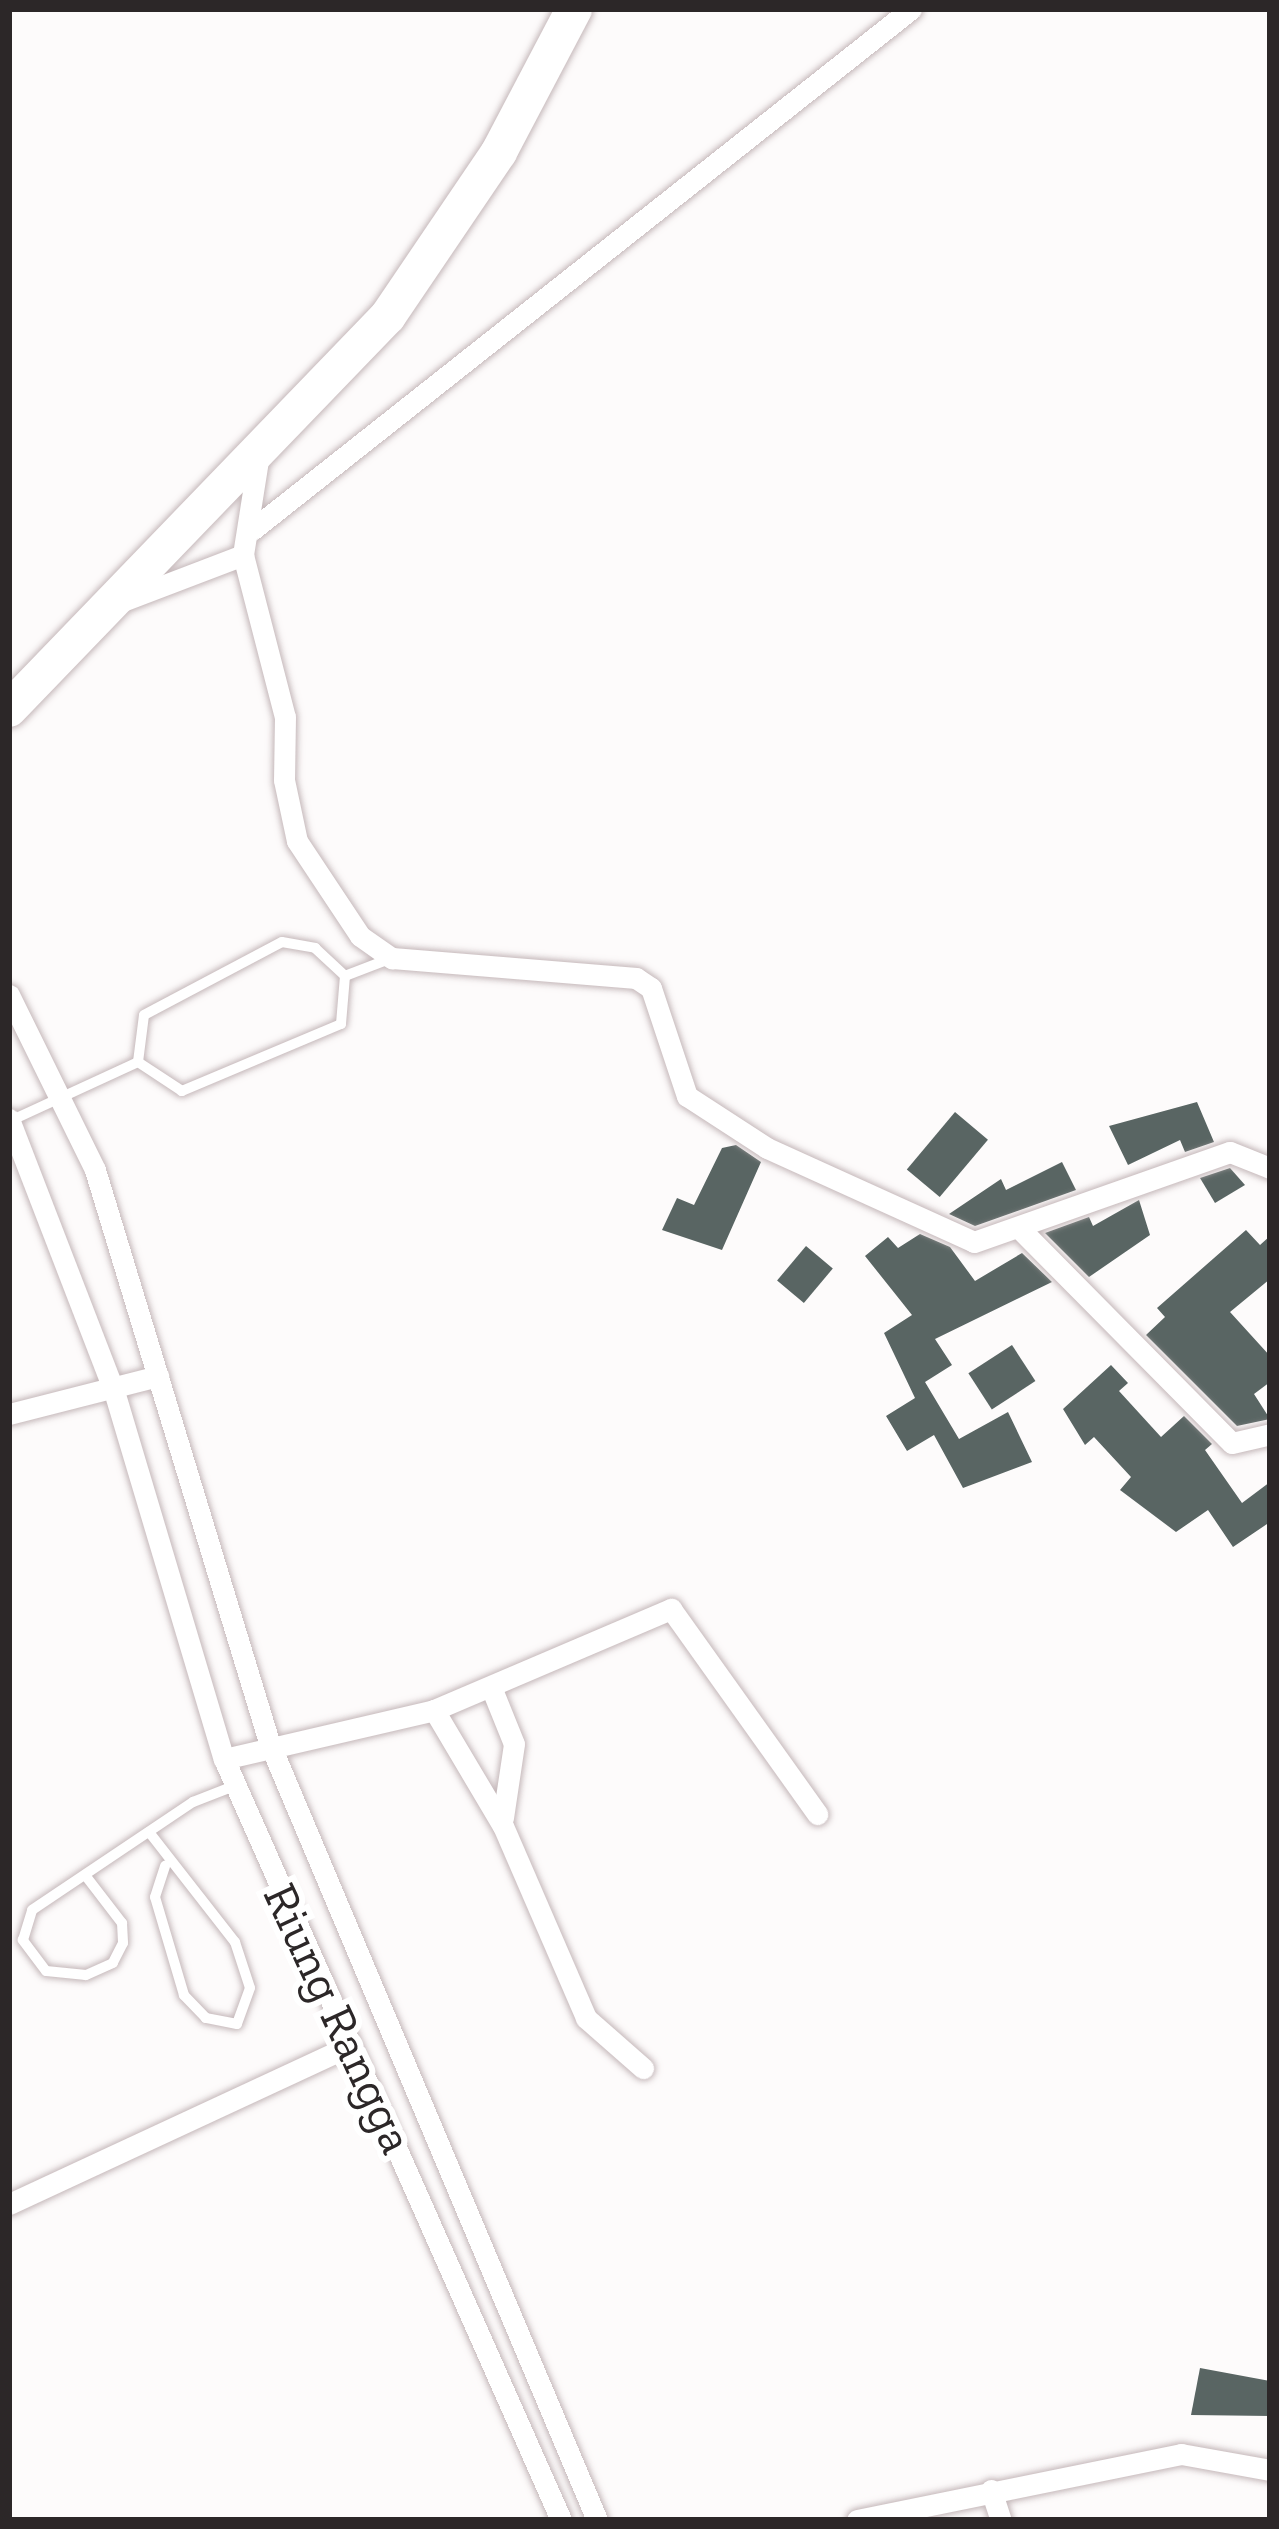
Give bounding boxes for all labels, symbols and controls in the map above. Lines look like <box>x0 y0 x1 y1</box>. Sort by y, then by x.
street label: Riung Rangga <box>251 1874 427 2162</box>

